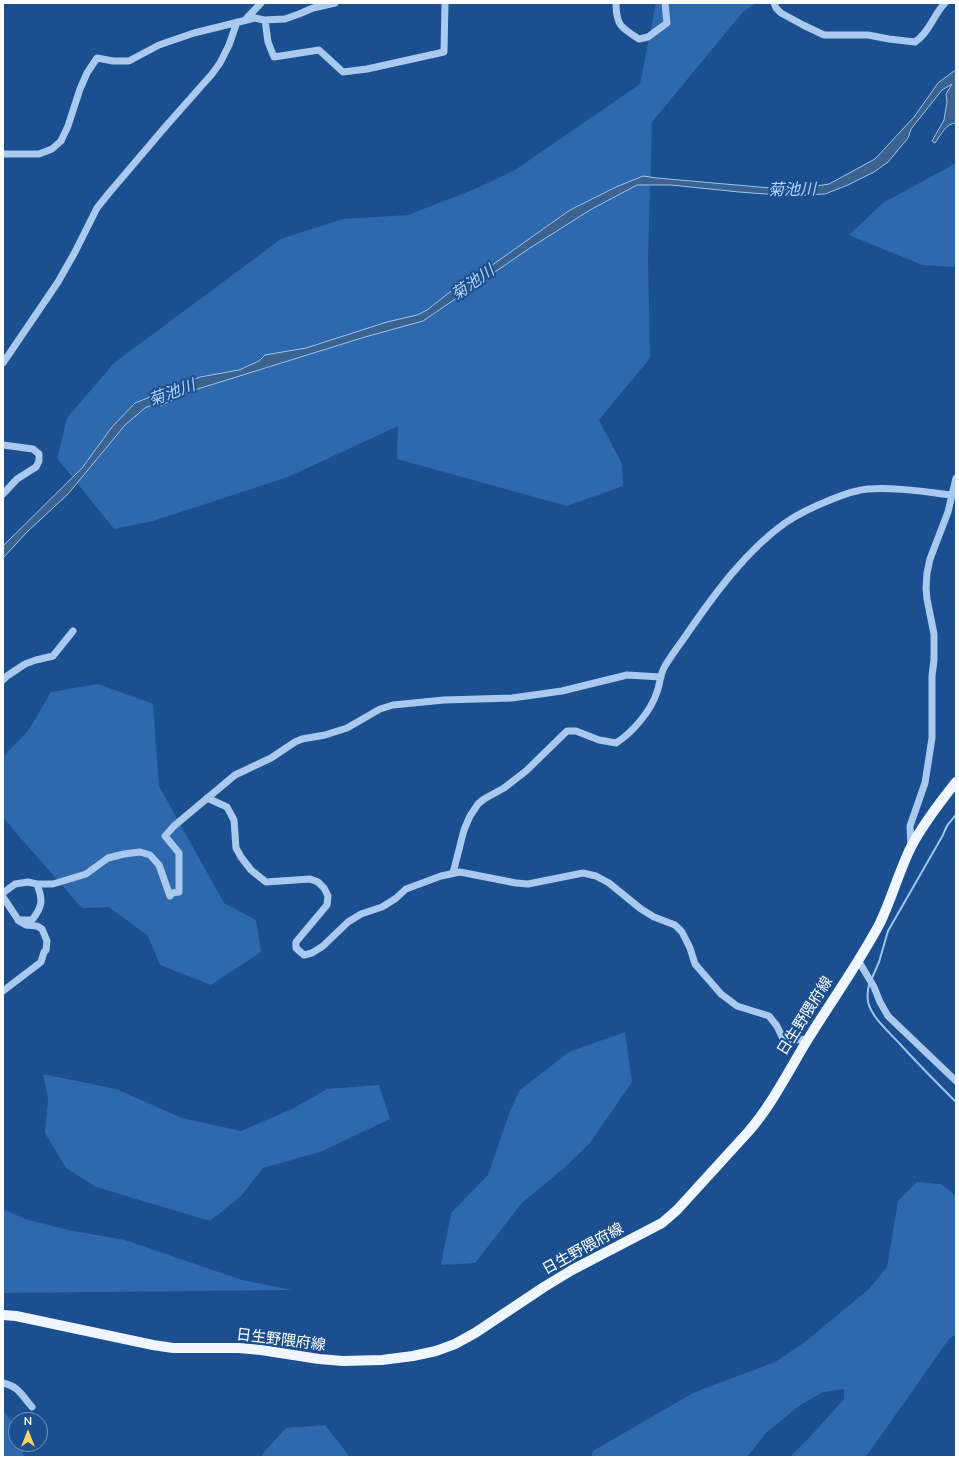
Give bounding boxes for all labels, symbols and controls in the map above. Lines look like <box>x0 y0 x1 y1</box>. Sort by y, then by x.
water label: 菊池川 <box>768 180 816 200</box>
water label: 菊池川 <box>448 261 498 305</box>
water label: 菊池川 <box>146 376 198 410</box>
street label: 日生野隈府線 <box>774 973 836 1059</box>
street label: 日生野隈府線 <box>539 1219 627 1279</box>
street label: 日生野隈府線 <box>235 1326 327 1354</box>
north arrow <box>8 1412 48 1452</box>
text: N <box>24 1414 32 1428</box>

